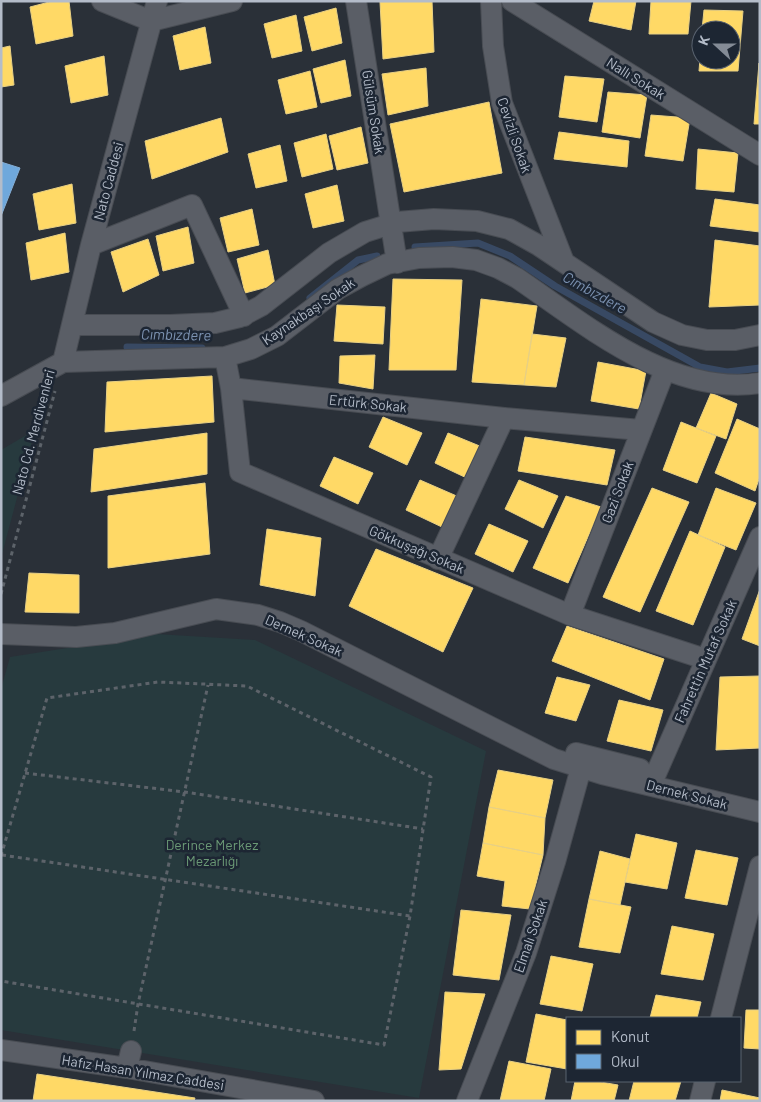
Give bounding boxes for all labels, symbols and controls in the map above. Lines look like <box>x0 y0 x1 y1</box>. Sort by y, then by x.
north arrow <box>691 20 741 70</box>
text: K <box>694 33 713 47</box>
street label: Nallı Sokak <box>604 53 668 103</box>
street label: Gülsüm Sokak <box>359 69 389 155</box>
street label: Cevizli Sokak <box>494 95 536 175</box>
street label: Nato Caddesi <box>89 140 127 222</box>
water label: Cımbızdere <box>560 267 630 317</box>
street label: Kaynakbaşı Sokak <box>258 274 358 348</box>
water label: Cımbızdere <box>141 324 211 344</box>
street label: Nato Cd. Merdivenleri <box>8 367 58 497</box>
street label: Ertürk Sokak <box>328 390 408 416</box>
street label: Gazi Sokak <box>597 459 637 525</box>
street label: Gökkuşağı Sokak <box>367 521 467 577</box>
street label: Fahrettin Mutaf Sokak <box>670 597 740 725</box>
street label: Dernek Sokak <box>263 610 345 660</box>
street label: Dernek Sokak <box>645 776 729 812</box>
park label: Derince Merkez Mezarlığı <box>166 836 258 869</box>
street label: Elmalı Sokak <box>510 897 550 975</box>
legend <box>566 1017 741 1082</box>
text: Konut <box>611 1027 650 1045</box>
street label: Hafız Hasan Yılmaz Caddesi <box>61 1051 225 1093</box>
text: Okul <box>611 1052 639 1070</box>

